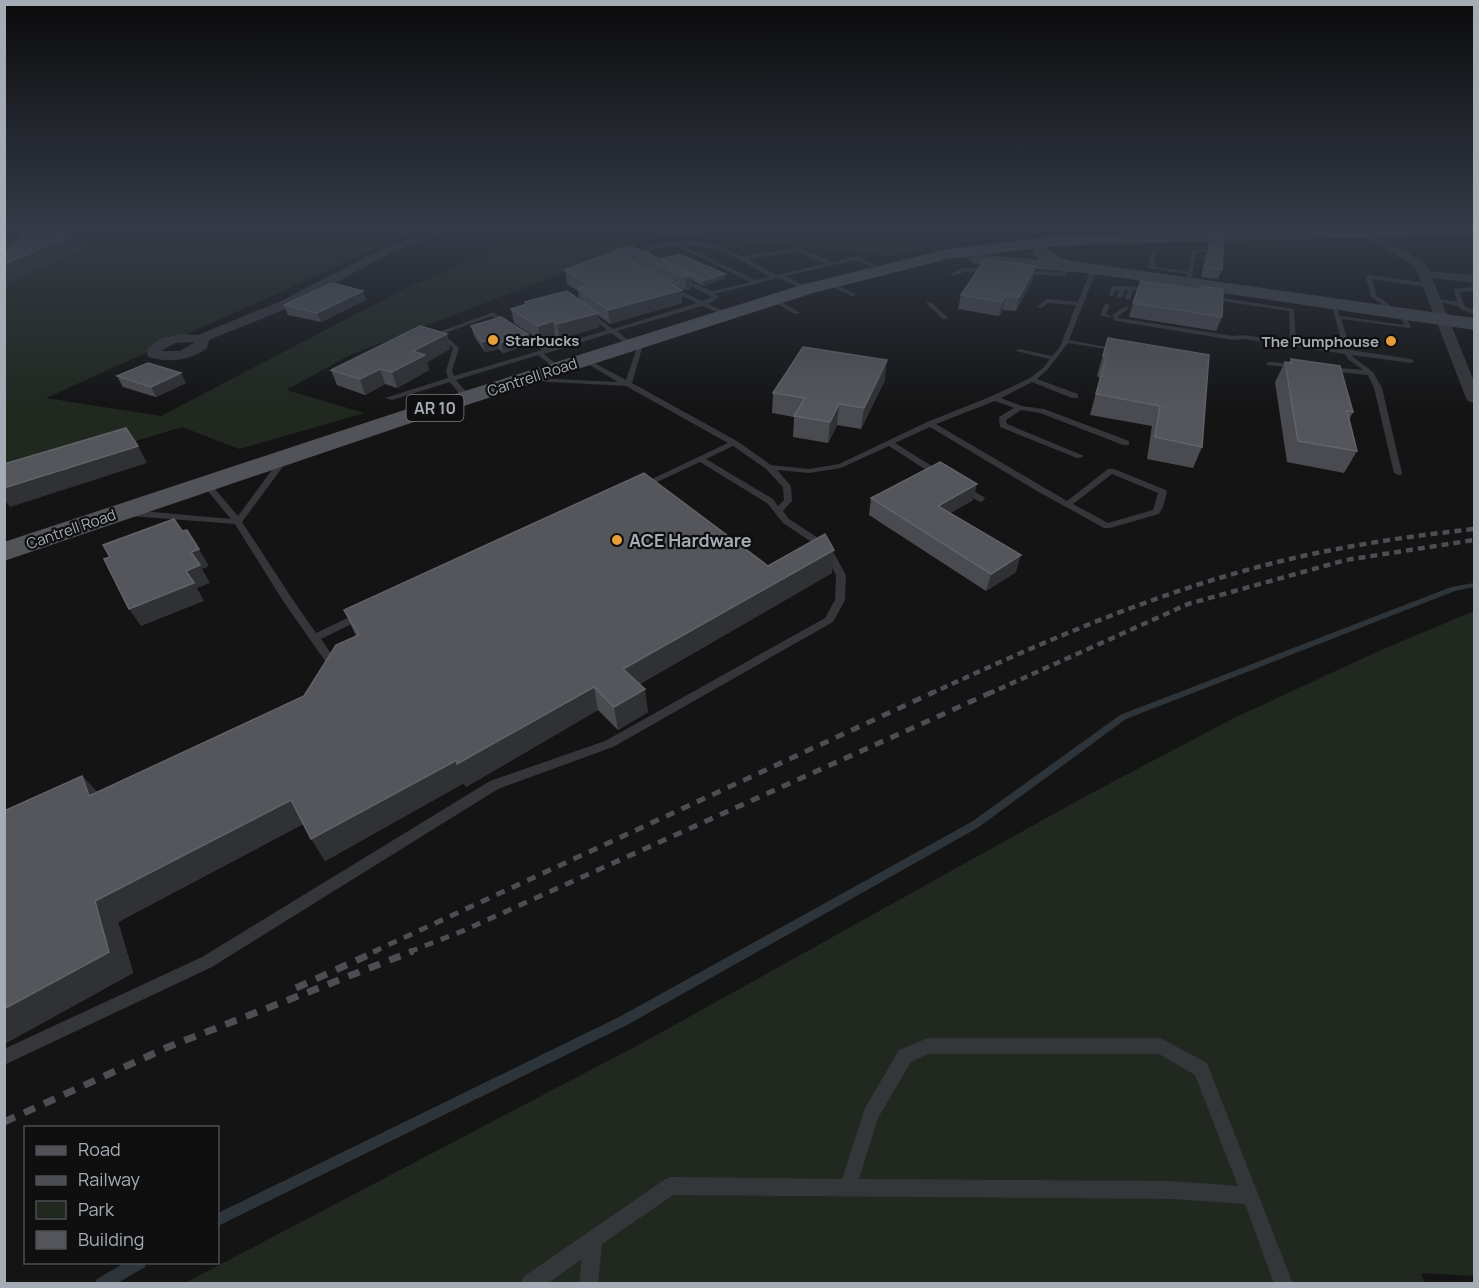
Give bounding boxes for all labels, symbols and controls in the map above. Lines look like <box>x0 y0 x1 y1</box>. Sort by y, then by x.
place label: Starbucks <box>505 330 579 351</box>
place label: The Pumphouse <box>1262 331 1379 352</box>
marker: Starbucks <box>486 333 500 347</box>
marker: The Pumphouse <box>1384 334 1398 348</box>
street label: Cantrell Road <box>484 353 580 401</box>
road number: AR 10 <box>406 395 464 421</box>
street label: Cantrell Road <box>23 504 119 554</box>
place label: ACE Hardware <box>629 528 752 552</box>
marker: ACE Hardware <box>610 533 624 547</box>
legend <box>24 1126 219 1264</box>
text: Road <box>78 1137 121 1161</box>
text: Railway <box>78 1167 140 1191</box>
text: Park <box>78 1197 115 1221</box>
text: Building <box>78 1227 144 1251</box>

